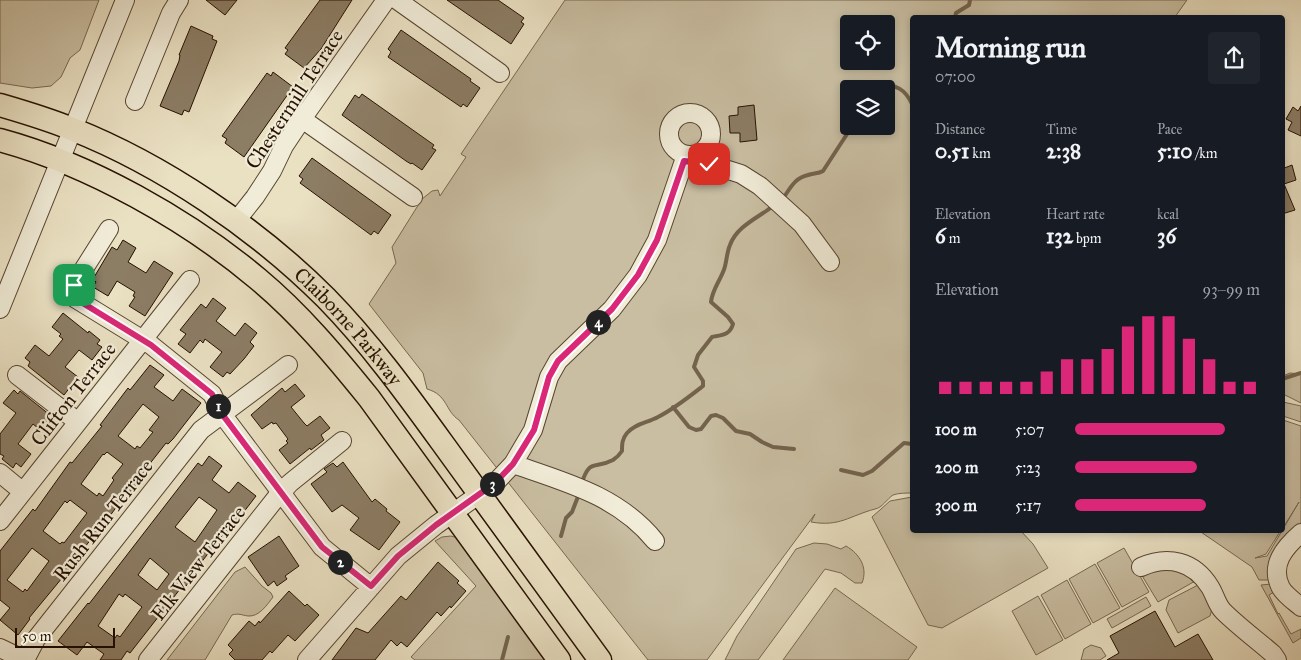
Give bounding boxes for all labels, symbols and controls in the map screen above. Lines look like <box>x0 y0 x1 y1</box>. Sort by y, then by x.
map controls <box>840 15 895 135</box>
button: locate <box>840 15 895 70</box>
street label: Chestermill Terrace <box>240 25 348 173</box>
text: Morning run <box>935 30 1086 65</box>
button: share <box>1208 32 1260 84</box>
text: 07:00 <box>935 67 976 86</box>
button: layers <box>840 80 895 135</box>
text: Distance <box>935 121 985 138</box>
text: Time <box>1046 121 1077 138</box>
text: Pace <box>1157 121 1182 138</box>
text: 0.51 <box>935 138 969 164</box>
text: 2:38 <box>1046 138 1081 164</box>
text: 5:10 <box>1157 138 1192 164</box>
pin <box>688 143 730 185</box>
text: km <box>969 145 991 162</box>
text: /km <box>1192 145 1218 162</box>
icon: check <box>695 150 723 178</box>
text: Elevation <box>935 206 991 223</box>
text: Heart rate <box>1046 206 1105 223</box>
text: kcal <box>1157 206 1179 223</box>
text: 6 <box>935 223 946 249</box>
text: 132 <box>1046 223 1073 249</box>
text: 36 <box>1157 223 1176 249</box>
text: m <box>946 230 961 247</box>
text: bpm <box>1073 230 1102 247</box>
street label: Claiborne Parkway <box>289 262 408 391</box>
pin <box>53 264 95 306</box>
icon: arrive <box>60 271 88 299</box>
text: Elevation <box>935 280 999 299</box>
text: 93–99 m <box>1203 280 1260 299</box>
pin: 4 <box>586 310 610 334</box>
text: 4 <box>595 314 602 331</box>
street label: Clifton Terrace <box>25 338 121 450</box>
pin: 1 <box>206 394 230 418</box>
text: 1 <box>216 398 221 415</box>
text: 100 m <box>935 420 977 439</box>
text: 5:07 <box>1015 420 1044 439</box>
street label: Rush Run Terrace <box>48 454 158 586</box>
text: 200 m <box>935 458 978 477</box>
text: 5:23 <box>1015 458 1041 477</box>
pin: 3 <box>480 472 504 496</box>
text: 3 <box>490 476 495 493</box>
text: 300 m <box>935 496 977 515</box>
text: 5:17 <box>1015 496 1041 515</box>
street label: Elk View Terrace <box>146 501 250 625</box>
pin: 2 <box>328 550 352 574</box>
text: 2 <box>337 554 344 571</box>
scale bar <box>15 625 115 648</box>
text: 50 m <box>22 628 51 645</box>

